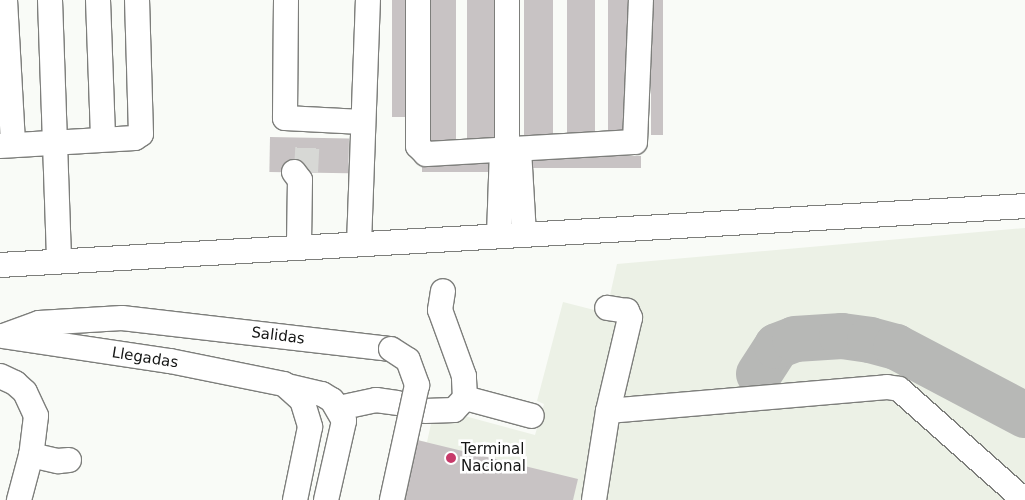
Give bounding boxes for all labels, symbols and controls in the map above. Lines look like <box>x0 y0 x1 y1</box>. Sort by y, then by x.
street label: Salidas <box>250 324 306 348</box>
street label: Llegadas <box>111 344 179 372</box>
place label: Terminal Nacional <box>461 440 526 475</box>
marker: Terminal Nacional <box>445 452 457 464</box>

